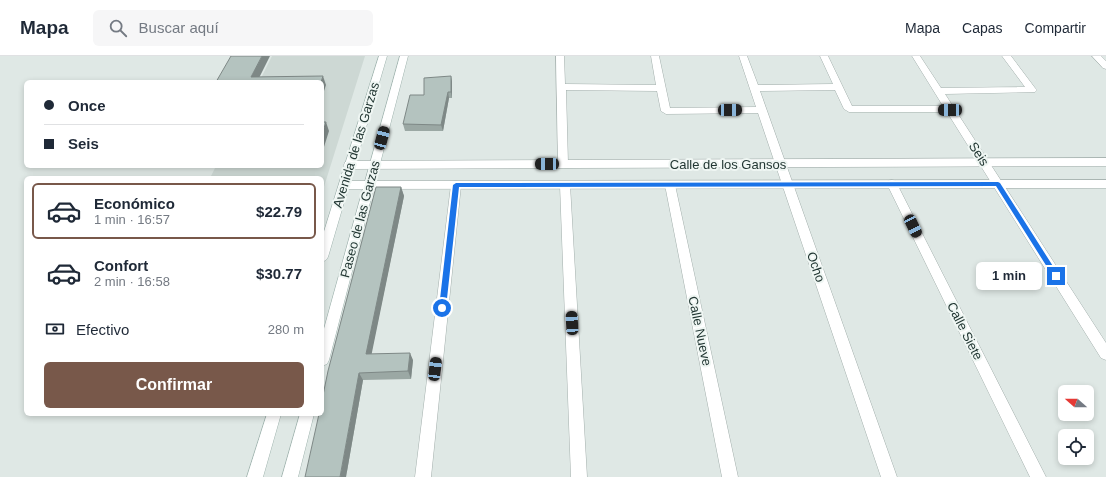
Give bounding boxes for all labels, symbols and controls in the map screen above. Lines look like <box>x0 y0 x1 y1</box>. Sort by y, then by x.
search box <box>93 10 373 46</box>
text: Mapa <box>20 17 69 38</box>
icon: search <box>107 17 129 39</box>
text: Buscar aquí <box>139 19 219 36</box>
text: Mapa <box>905 20 940 36</box>
text: Capas <box>962 20 1003 36</box>
text: Compartir <box>1025 20 1086 36</box>
street label: Avenida de las Garzas <box>330 80 382 210</box>
text: Once <box>68 97 106 114</box>
car <box>718 104 742 116</box>
car <box>938 104 962 116</box>
car <box>373 125 391 151</box>
text: Seis <box>68 135 99 152</box>
street label: Seis <box>966 139 992 169</box>
street label: Calle de los Gansos <box>670 157 787 172</box>
street label: Paseo de las Garzas <box>337 158 383 279</box>
car <box>535 158 559 170</box>
icon: car <box>46 193 82 229</box>
text: Económico <box>94 195 175 212</box>
text: $22.79 <box>256 203 302 220</box>
text: 1 min · 16:57 <box>94 212 170 227</box>
car <box>902 213 924 239</box>
street label: Ocho <box>804 250 828 284</box>
icon: car <box>46 255 82 291</box>
text: Confort <box>94 257 148 274</box>
callout: 1 min <box>976 262 1042 290</box>
text: $30.77 <box>256 265 302 282</box>
route end <box>1047 267 1065 285</box>
text: 1 min <box>992 268 1026 283</box>
text: 2 min · 16:58 <box>94 274 170 289</box>
street label: Calle Nueve <box>685 295 715 367</box>
route start <box>433 299 451 317</box>
street label: Calle Siete <box>944 300 986 362</box>
car <box>565 311 579 335</box>
icon: cash <box>44 318 66 340</box>
text: Efectivo <box>76 321 129 338</box>
text: 280 m <box>268 322 304 337</box>
car <box>428 356 442 382</box>
button: Confirmar <box>44 362 304 408</box>
north arrow <box>1058 385 1094 421</box>
map controls <box>1058 385 1094 465</box>
button: locate <box>1058 429 1094 465</box>

